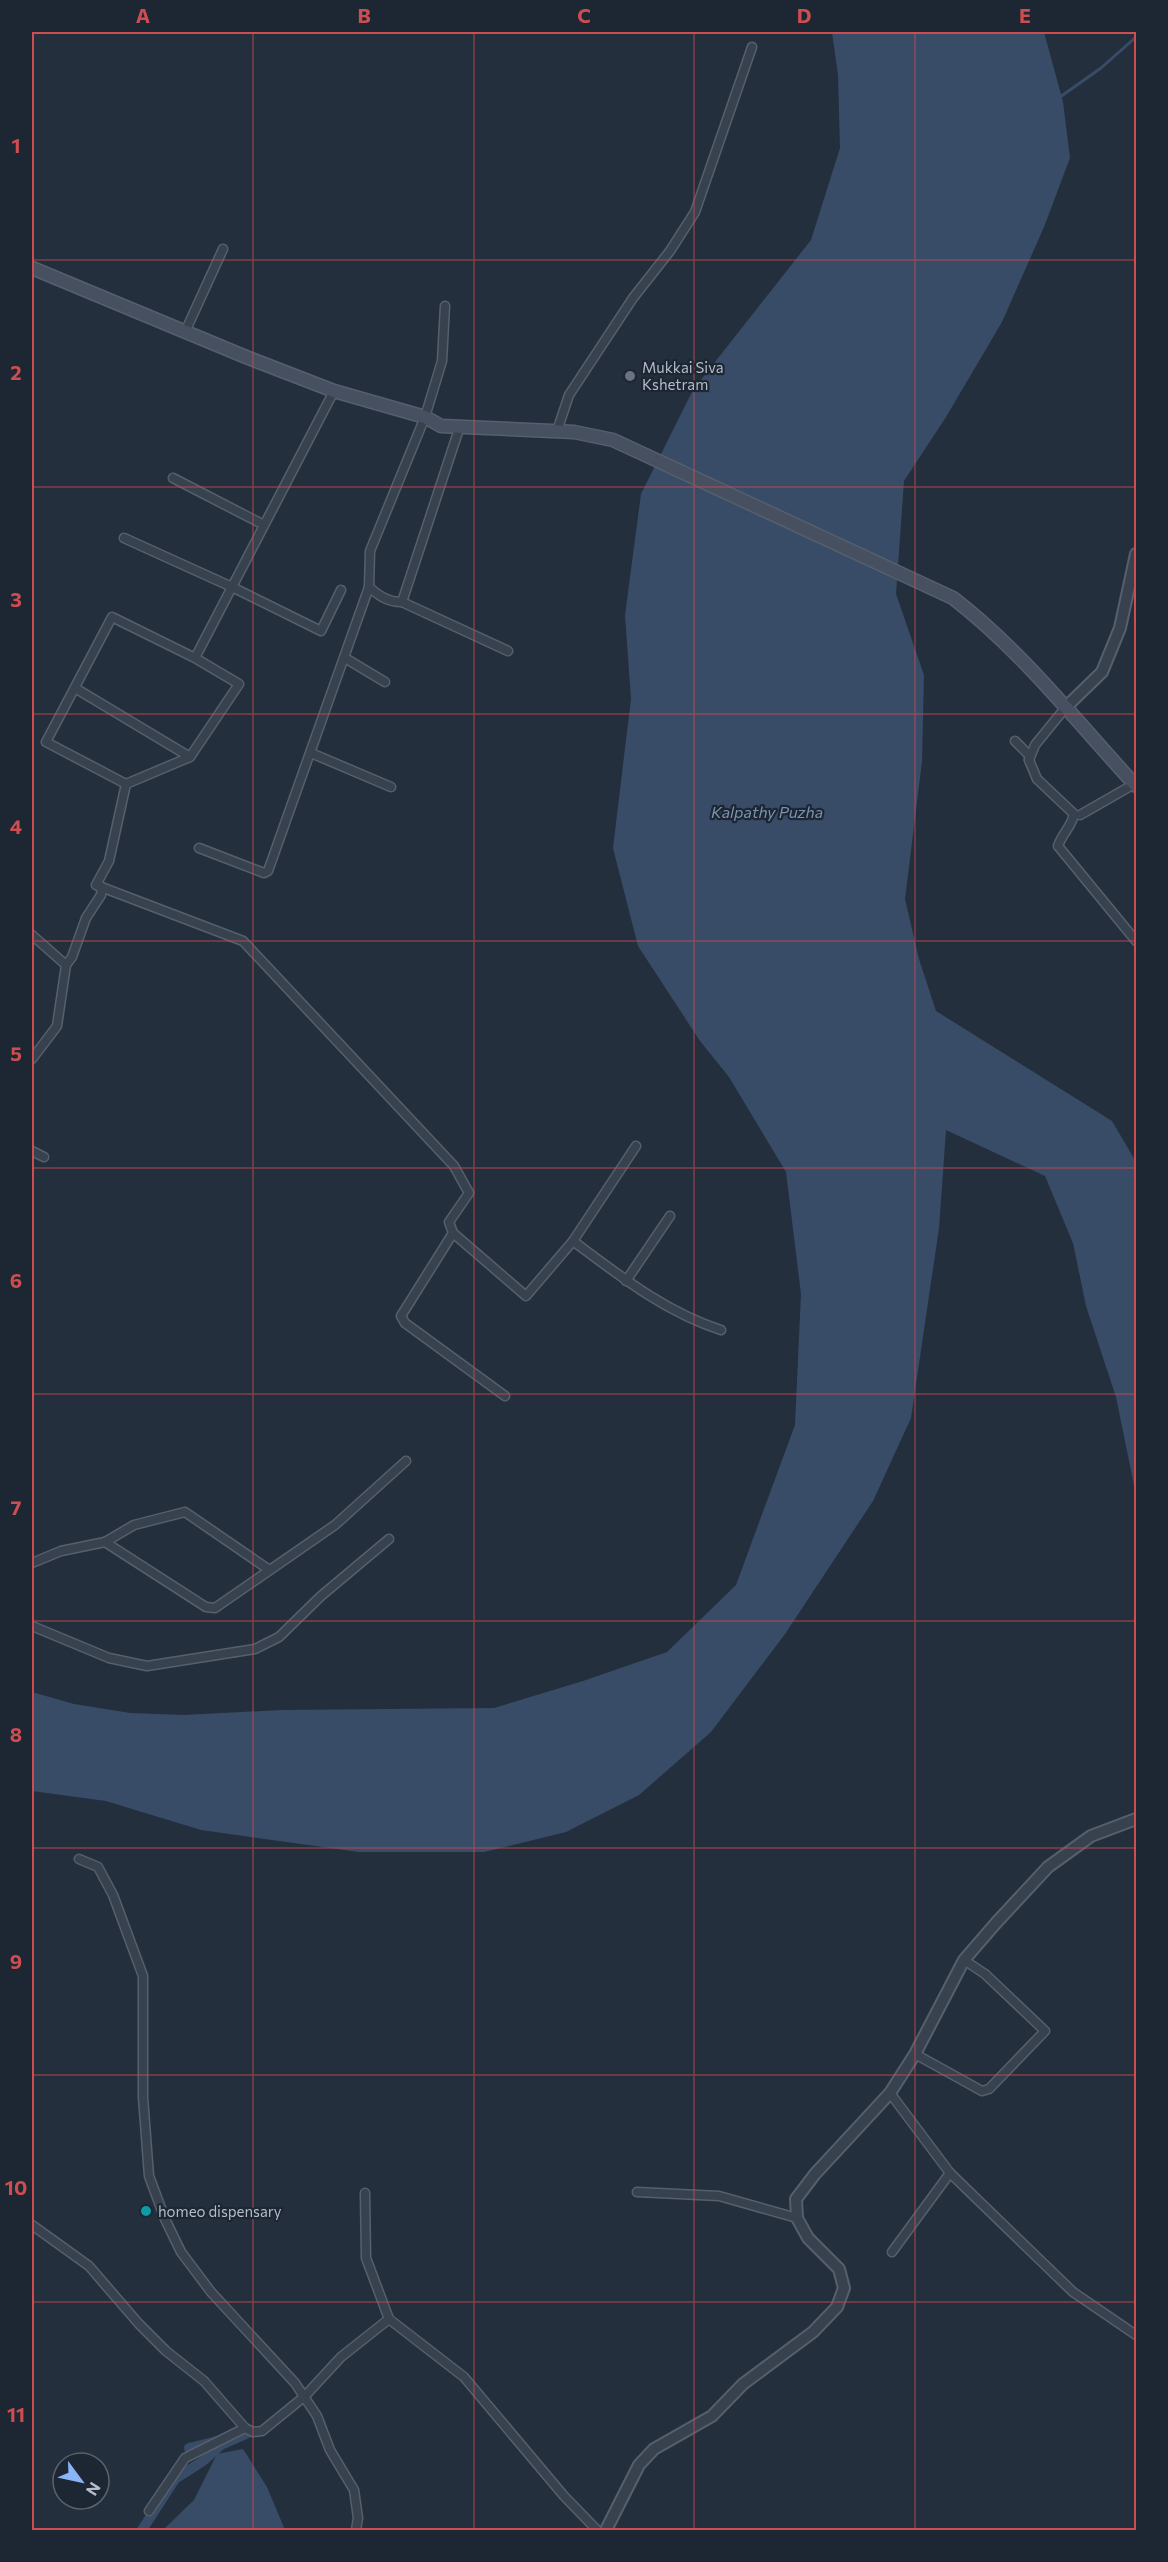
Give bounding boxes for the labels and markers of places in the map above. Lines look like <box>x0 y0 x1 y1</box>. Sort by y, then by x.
place label: Mukkai Siva Kshetram <box>642 358 724 393</box>
marker: Mukkai Siva Kshetram <box>623 369 637 383</box>
place label: homeo dispensary <box>158 2202 282 2220</box>
marker: homeo dispensary <box>139 2204 153 2218</box>

